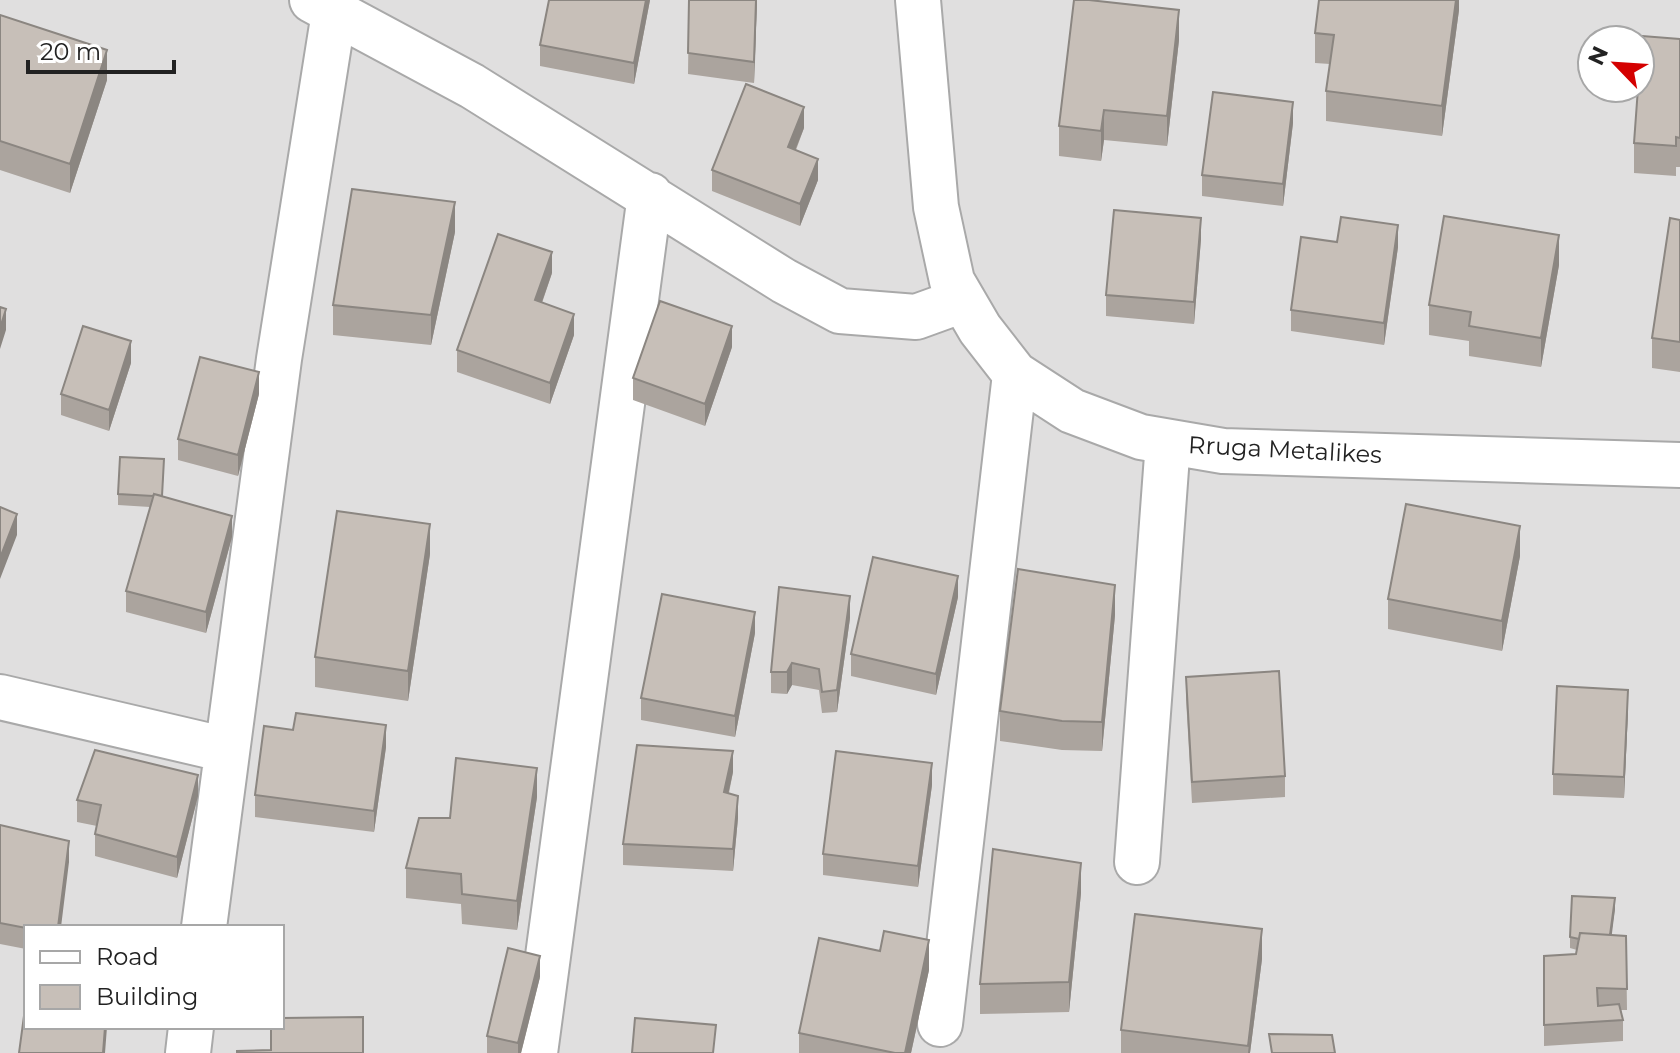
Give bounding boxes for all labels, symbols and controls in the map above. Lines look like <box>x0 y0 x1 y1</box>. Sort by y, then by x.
scale bar <box>28 24 174 74</box>
north arrow <box>1576 24 1656 104</box>
text: 20 m <box>40 37 101 66</box>
text: N <box>1582 42 1614 70</box>
street label: Rruga Metalikes <box>1188 430 1383 469</box>
legend <box>24 925 284 1029</box>
text: Road <box>96 942 159 971</box>
text: Building <box>96 982 199 1011</box>

